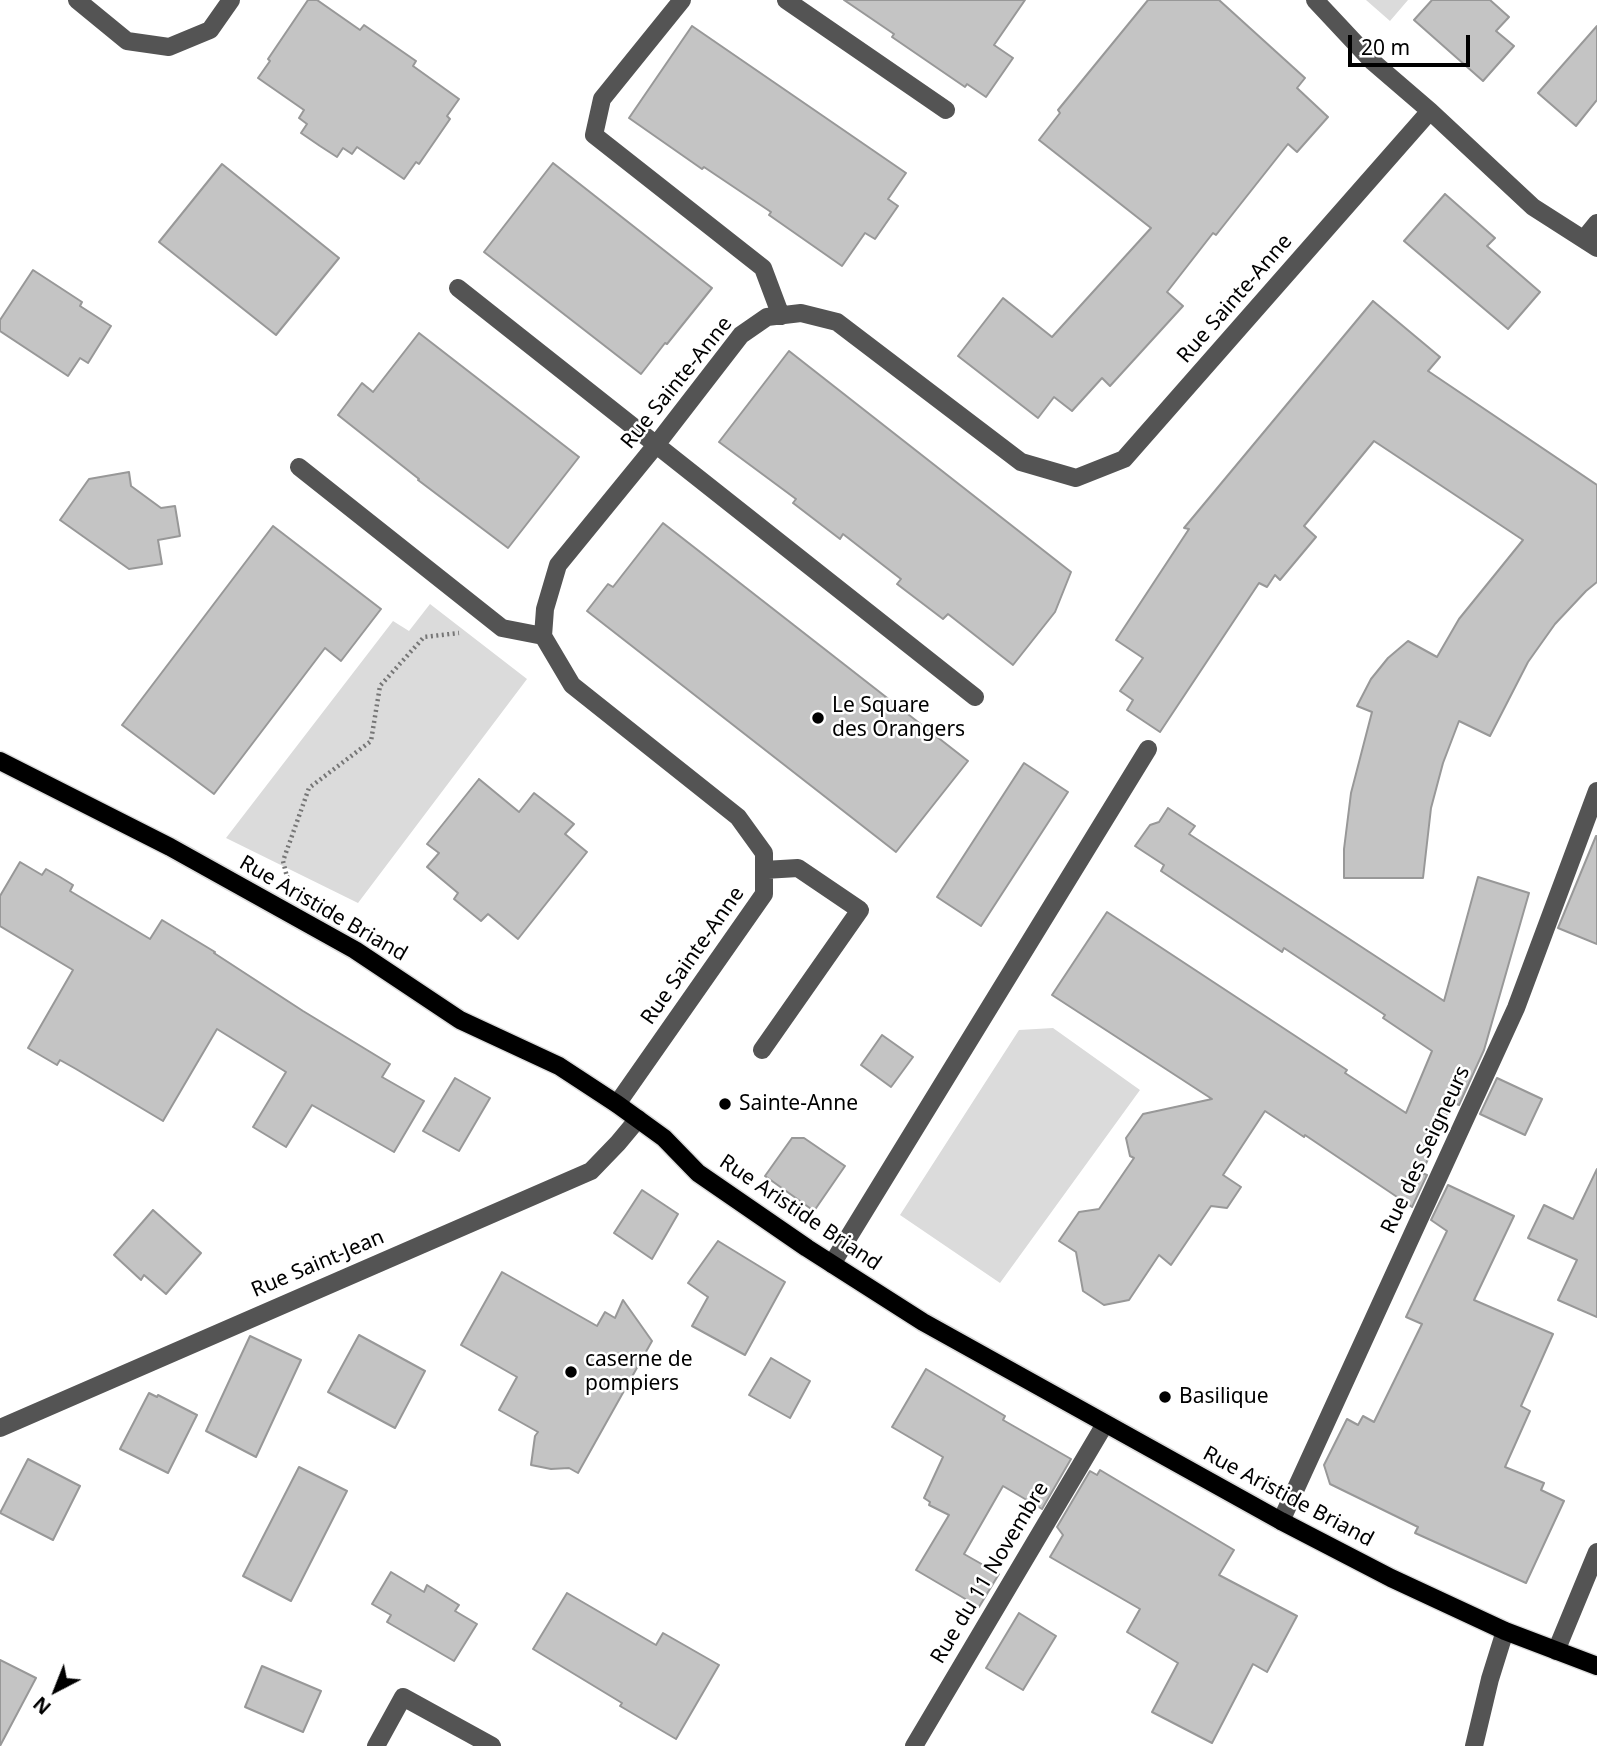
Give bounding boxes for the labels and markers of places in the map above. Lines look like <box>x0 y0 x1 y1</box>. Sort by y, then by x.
place label: Le Square des Orangers <box>832 693 965 743</box>
marker: Le Square des Orangers <box>810 710 826 726</box>
place label: Sainte-Anne <box>739 1091 858 1117</box>
marker: Sainte-Anne <box>717 1096 733 1112</box>
place label: caserne de pompiers <box>585 1347 692 1397</box>
marker: caserne de pompiers <box>563 1364 579 1380</box>
place label: Basilique <box>1179 1384 1268 1410</box>
marker: Basilique <box>1157 1389 1173 1405</box>

